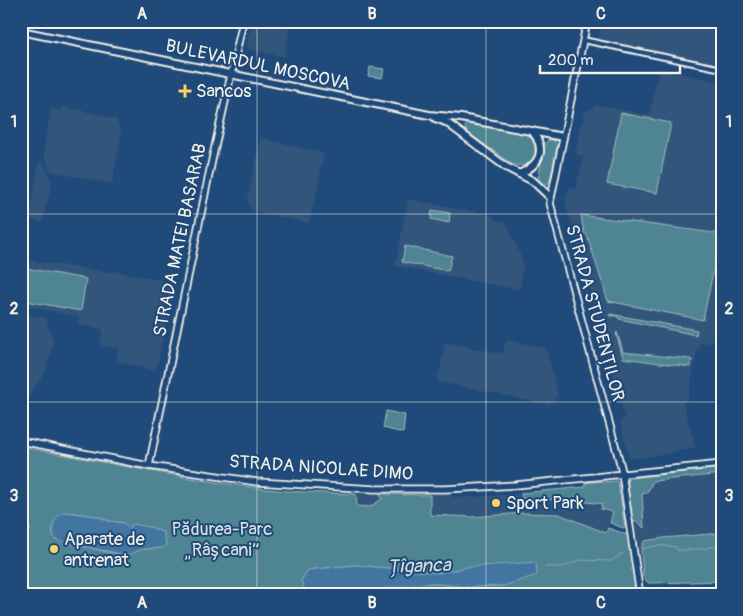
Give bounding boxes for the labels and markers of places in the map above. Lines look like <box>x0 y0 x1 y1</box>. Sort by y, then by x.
place label: Sancos <box>196 80 251 103</box>
marker: Sancos <box>178 84 192 98</box>
place label: Sport Park <box>506 492 584 515</box>
marker: Sport Park <box>490 497 502 509</box>
place label: Aparate de antrenat <box>64 528 145 572</box>
marker: Aparate de antrenat <box>48 543 60 555</box>

